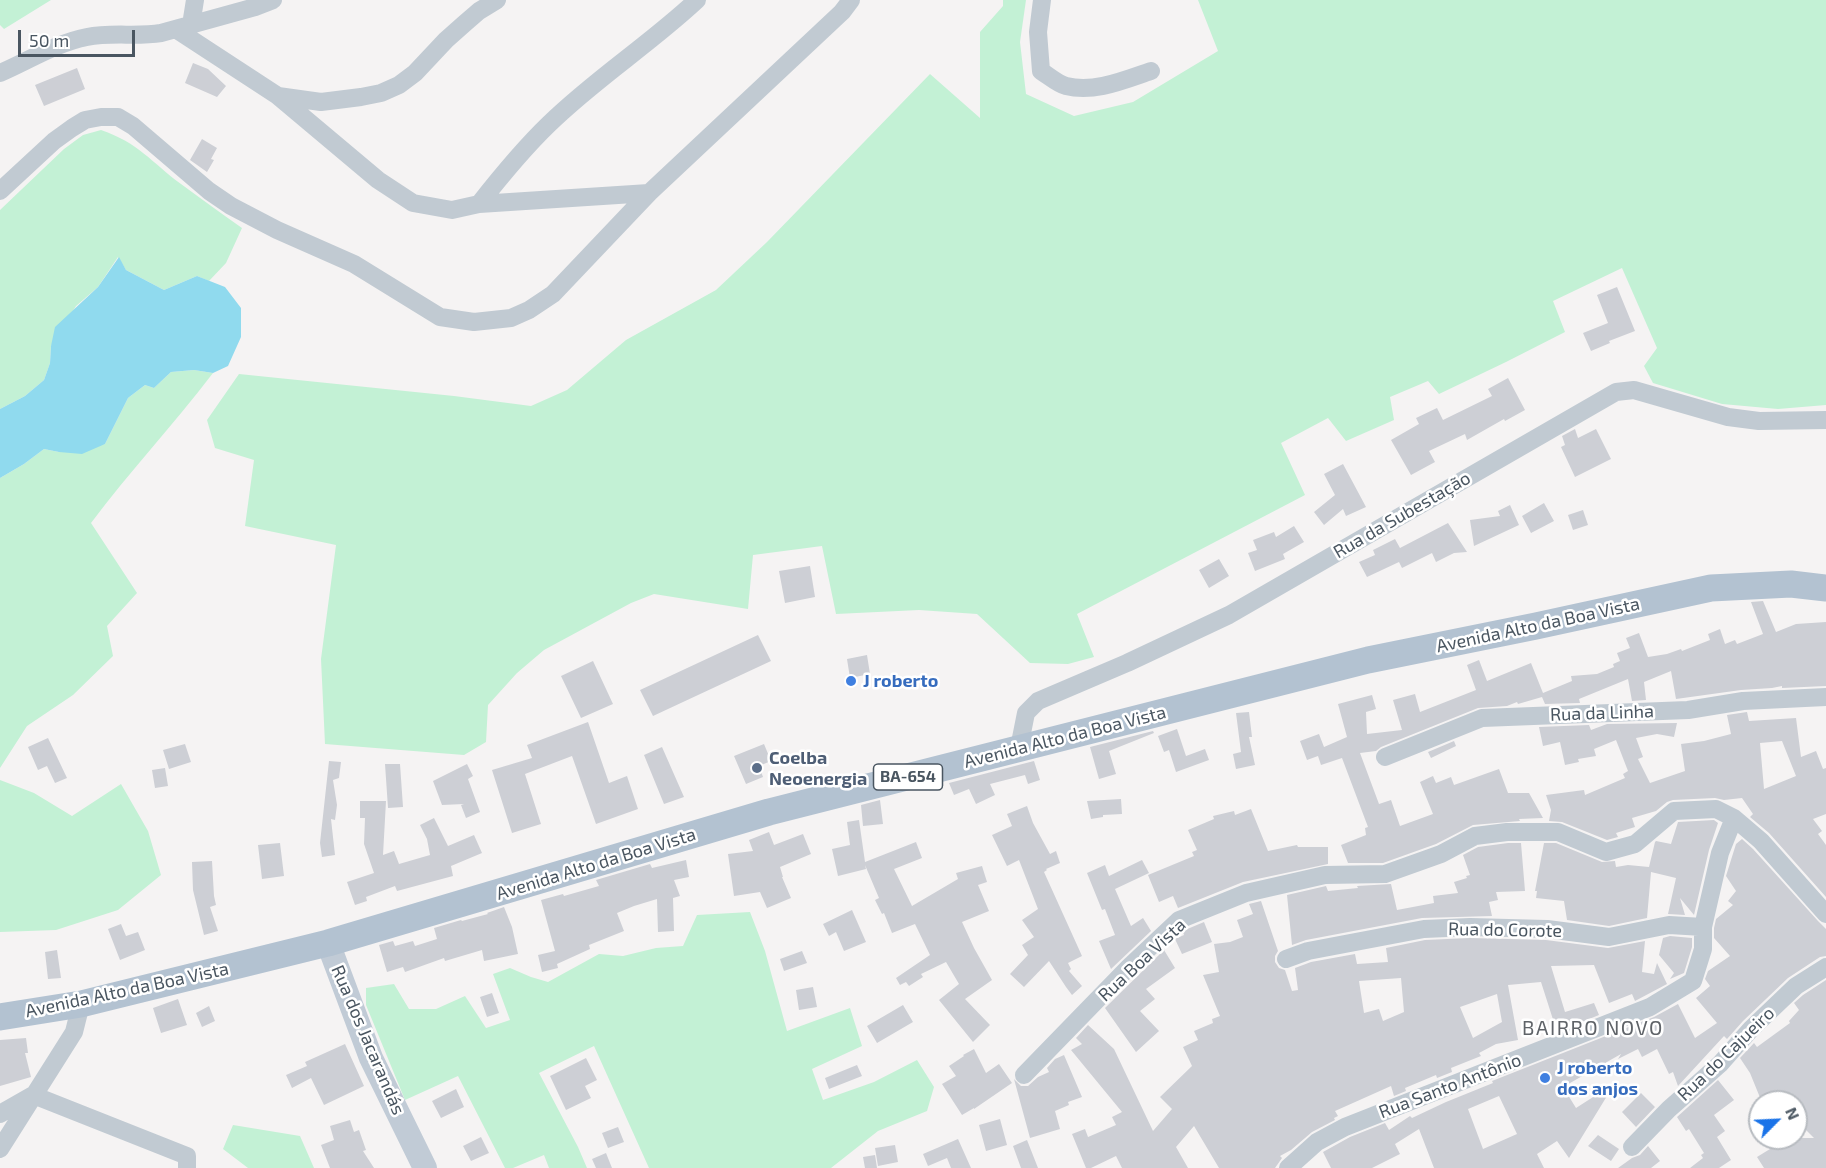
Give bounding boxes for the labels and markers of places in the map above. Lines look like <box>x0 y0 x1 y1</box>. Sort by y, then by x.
place label: J roberto <box>863 670 938 692</box>
marker: J roberto <box>844 674 858 688</box>
place label: Coelba Neoenergia <box>769 747 867 789</box>
marker: Coelba Neoenergia <box>750 761 764 775</box>
place label: J roberto dos anjos <box>1557 1057 1638 1100</box>
marker: J roberto dos anjos <box>1538 1071 1552 1085</box>

